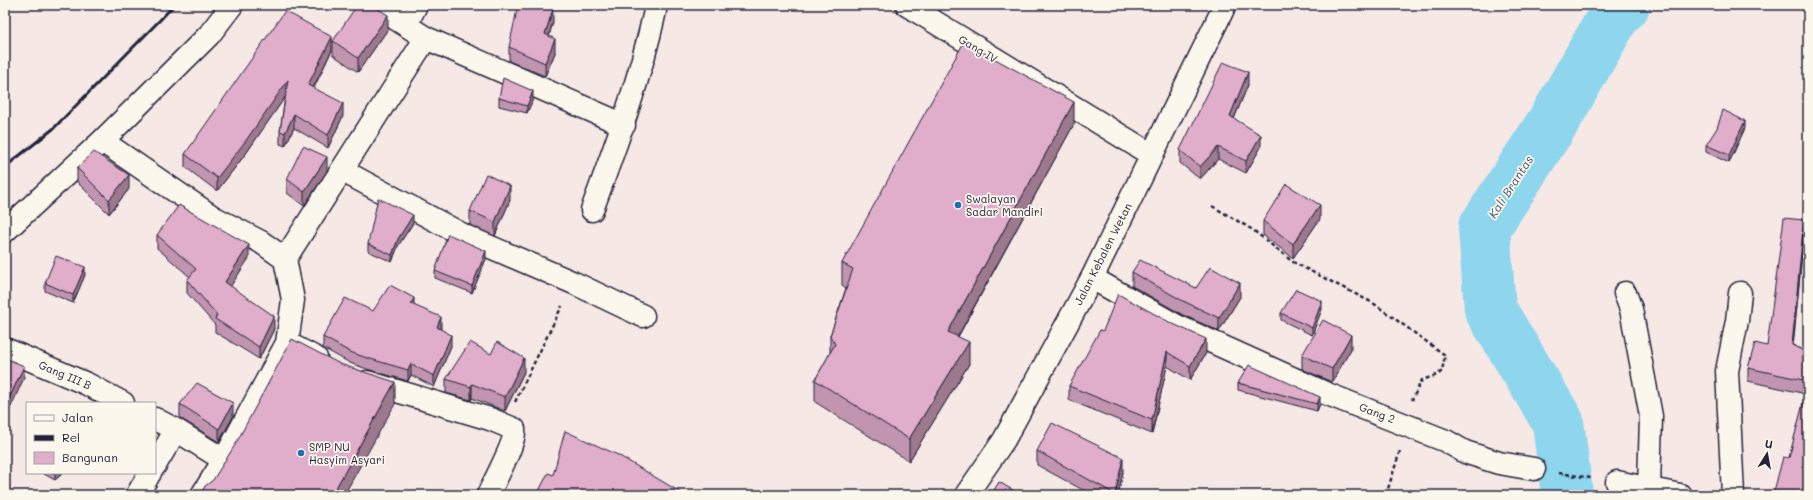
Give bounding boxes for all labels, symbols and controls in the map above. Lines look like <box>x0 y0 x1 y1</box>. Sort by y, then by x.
street label: Gang IV <box>956 31 1001 66</box>
water label: Kali Brantas <box>1484 152 1536 221</box>
place label: Swalayan Sadar Mandiri <box>966 191 1043 219</box>
marker: Swalayan Sadar Mandiri <box>953 200 963 210</box>
street label: Jalan Kebalen Wetan <box>1070 200 1135 307</box>
street label: Gang III B <box>37 357 94 392</box>
street label: Gang 2 <box>1357 399 1397 426</box>
legend <box>26 402 156 474</box>
text: Jalan <box>62 409 93 425</box>
text: Rel <box>62 429 80 445</box>
north arrow <box>1747 434 1787 474</box>
text: U <box>1764 436 1774 452</box>
place label: SMP NU Hasyim Asyari <box>309 439 385 467</box>
marker: SMP NU Hasyim Asyari <box>296 448 306 458</box>
text: Bangunan <box>62 449 118 465</box>

